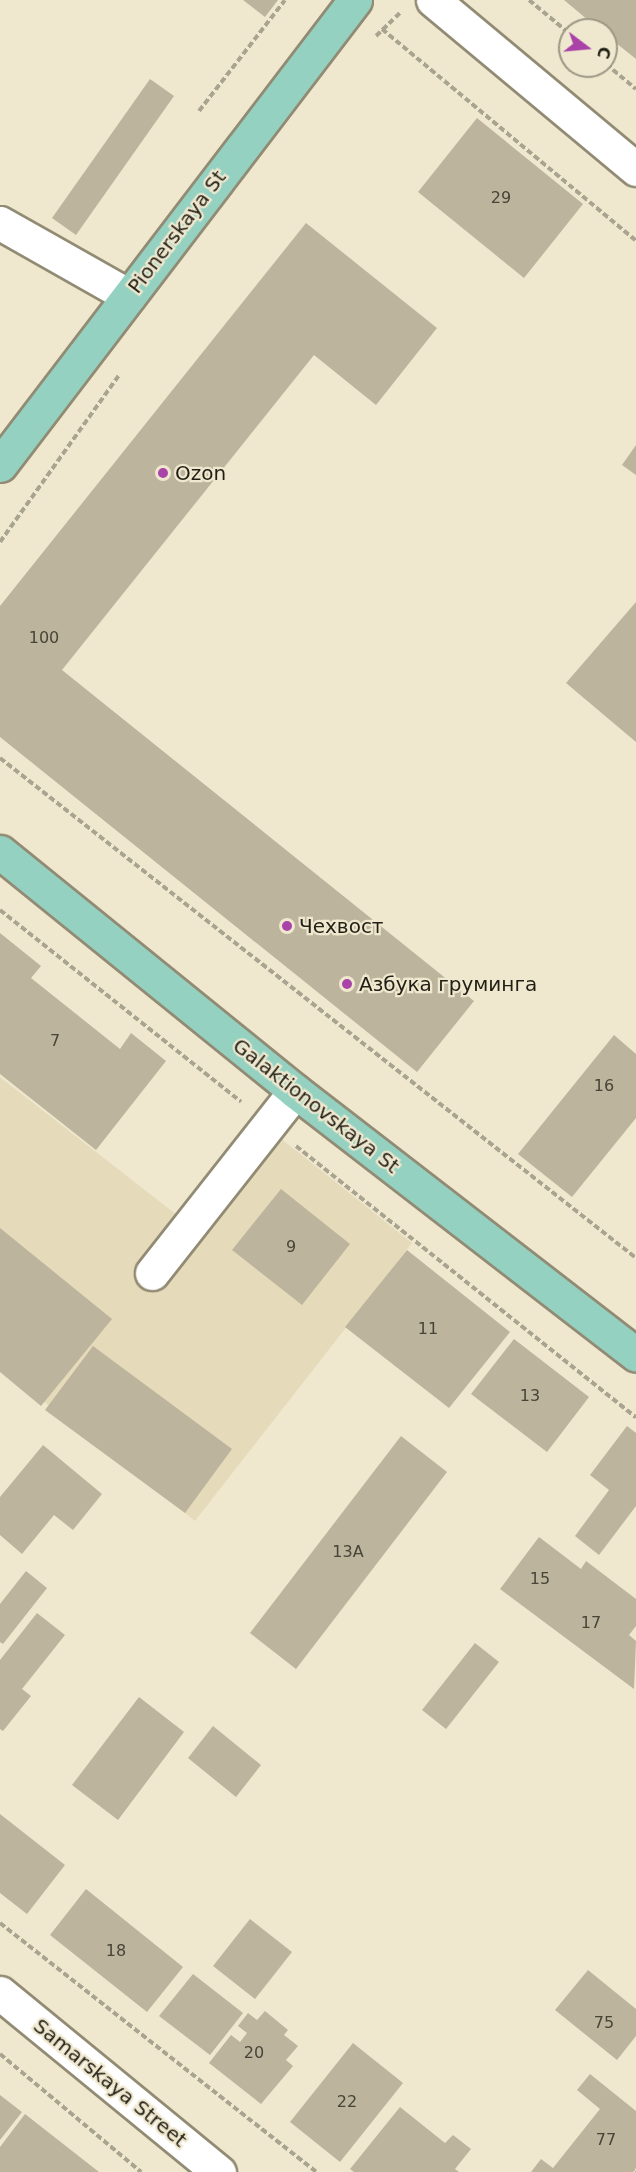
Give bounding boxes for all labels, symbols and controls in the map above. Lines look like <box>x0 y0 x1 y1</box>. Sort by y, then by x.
north arrow <box>558 18 618 78</box>
text: С <box>593 44 615 61</box>
street label: Pionerskaya St <box>123 166 231 298</box>
house number: 29 <box>491 188 511 208</box>
place label: Ozon <box>175 461 226 485</box>
marker: Ozon <box>156 466 170 480</box>
house number: 100 <box>29 628 59 648</box>
place label: Чехвост <box>299 914 384 938</box>
marker: Чехвост <box>280 919 294 933</box>
place label: Азбука груминга <box>359 972 537 996</box>
marker: Азбука груминга <box>340 977 354 991</box>
house number: 7 <box>50 1031 60 1051</box>
street label: Galaktionovskaya St <box>228 1034 404 1178</box>
house number: 16 <box>594 1076 614 1096</box>
house number: 9 <box>286 1237 296 1257</box>
house number: 11 <box>418 1319 438 1339</box>
house number: 13 <box>520 1386 540 1406</box>
house number: 13А <box>332 1542 364 1562</box>
house number: 15 <box>530 1569 550 1589</box>
house number: 17 <box>581 1613 601 1633</box>
house number: 18 <box>106 1941 126 1961</box>
house number: 75 <box>594 2013 614 2033</box>
street label: Samarskaya Street <box>29 2014 191 2152</box>
house number: 20 <box>244 2043 264 2063</box>
house number: 22 <box>337 2092 357 2112</box>
house number: 77 <box>596 2130 616 2150</box>

